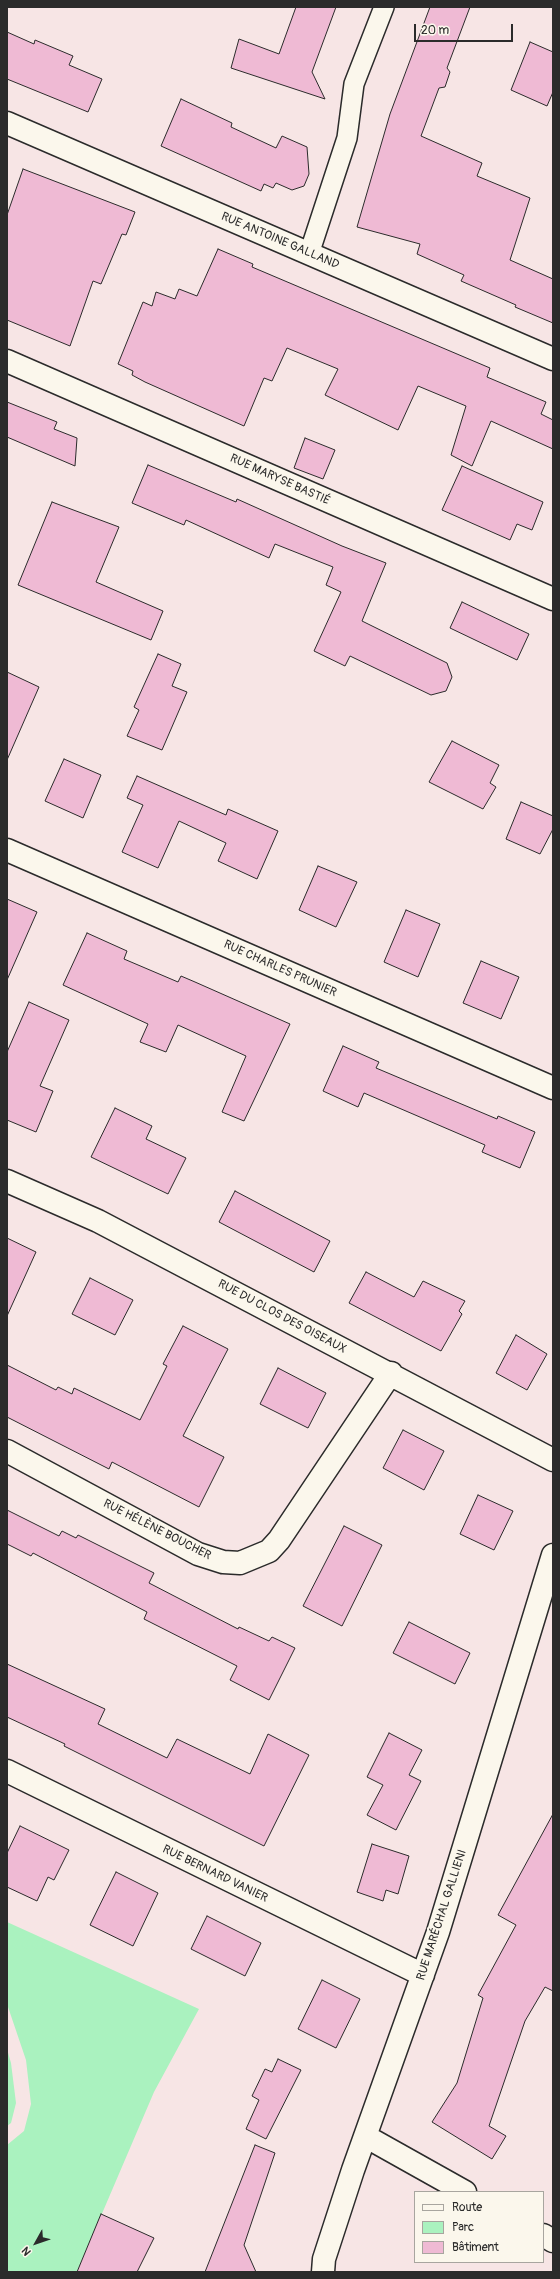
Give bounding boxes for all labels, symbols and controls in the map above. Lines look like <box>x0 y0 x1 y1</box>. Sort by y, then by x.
scale bar <box>416 16 515 42</box>
text: 20 m <box>421 23 449 38</box>
street label: RUE ANTOINE GALLAND <box>219 210 341 272</box>
street label: RUE MARYSE BASTIÉ <box>228 451 332 509</box>
street label: RUE CHARLES PRUNIER <box>221 938 339 1000</box>
street label: RUE DU CLOS DES OISEAUX <box>215 1277 349 1357</box>
street label: RUE HÉLÈNE BOUCHER <box>101 1497 213 1563</box>
street label: RUE BERNARD VANIER <box>160 1842 270 1906</box>
street label: RUE MARÉCHAL GALLIENI <box>414 1848 470 1982</box>
legend <box>414 2191 544 2263</box>
text: Route <box>452 2200 482 2215</box>
text: Parc <box>452 2220 474 2235</box>
north arrow <box>16 2223 56 2263</box>
text: Bâtiment <box>452 2240 499 2255</box>
text: N <box>19 2244 34 2258</box>

